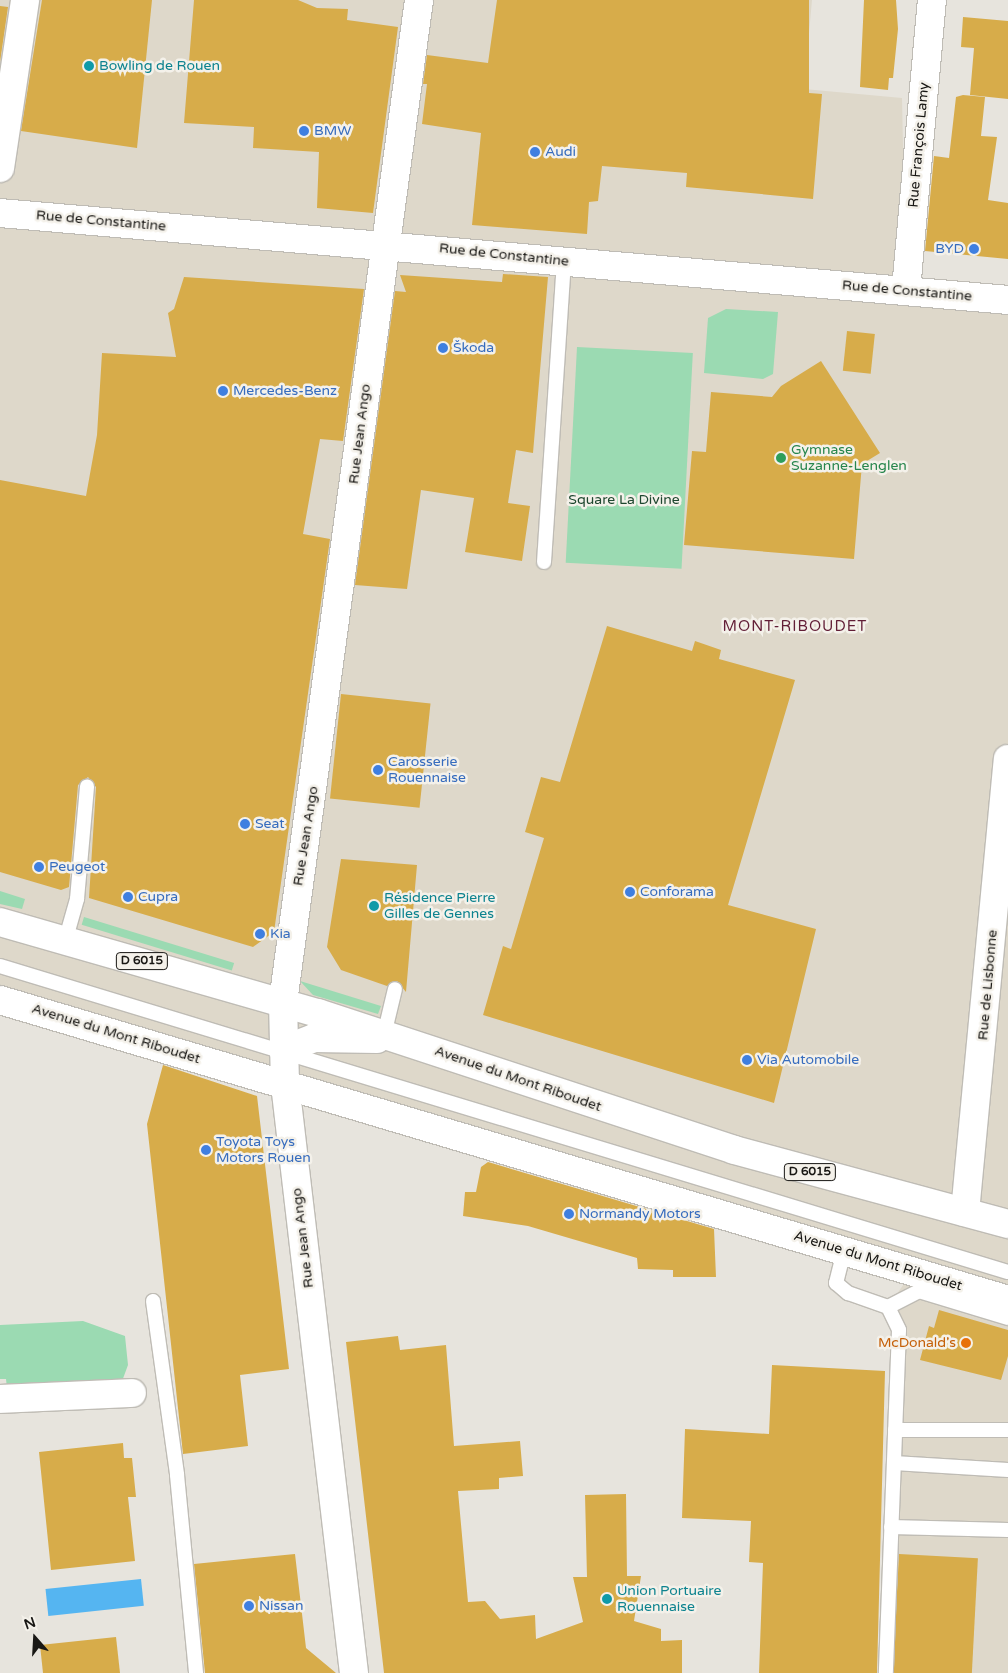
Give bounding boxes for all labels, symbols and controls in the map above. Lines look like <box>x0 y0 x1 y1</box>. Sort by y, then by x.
place label: Bowling de Rouen <box>99 58 220 74</box>
marker: Bowling de Rouen <box>83 60 95 72</box>
street label: Rue François Lamy <box>905 82 933 208</box>
place label: BMW <box>314 123 351 139</box>
marker: BMW <box>298 125 310 137</box>
place label: Audi <box>545 144 576 160</box>
marker: Audi <box>529 146 541 158</box>
street label: Rue de Constantine <box>35 207 167 235</box>
street label: Rue de Constantine <box>438 240 570 270</box>
place label: BYD <box>935 241 964 257</box>
marker: BYD <box>968 243 980 255</box>
street label: Rue de Constantine <box>841 277 973 305</box>
place label: Škoda <box>453 340 494 356</box>
marker: Škoda <box>437 342 449 354</box>
place label: Mercedes-Benz <box>233 383 337 399</box>
street label: Rue Jean Ango <box>346 383 374 485</box>
marker: Mercedes-Benz <box>217 385 229 397</box>
place label: Gymnase Suzanne-Lenglen <box>791 442 907 474</box>
marker: Gymnase Suzanne-Lenglen <box>775 452 787 464</box>
park label: Square La Divine <box>568 492 680 508</box>
district label: MONT-RIBOUDET <box>721 618 869 636</box>
place label: Carosserie Rouennaise <box>388 754 466 786</box>
marker: Carosserie Rouennaise <box>372 764 384 776</box>
street label: Rue Jean Ango <box>290 785 322 887</box>
place label: Seat <box>255 816 285 832</box>
marker: Seat <box>239 818 251 830</box>
place label: Peugeot <box>49 859 105 875</box>
marker: Peugeot <box>33 861 45 873</box>
place label: Conforama <box>640 884 714 900</box>
marker: Conforama <box>624 886 636 898</box>
place label: Cupra <box>138 889 178 905</box>
place label: Résidence Pierre Gilles de Gennes <box>384 890 495 922</box>
marker: Cupra <box>122 891 134 903</box>
marker: Résidence Pierre Gilles de Gennes <box>368 900 380 912</box>
place label: Kia <box>270 926 291 942</box>
marker: Kia <box>254 928 266 940</box>
street label: Rue de Lisbonne <box>975 929 1001 1041</box>
road number: D 6015 <box>116 951 168 970</box>
street label: Avenue du Mont Riboudet <box>30 1000 202 1068</box>
street label: Avenue du Mont Riboudet <box>432 1043 604 1115</box>
place label: Via Automobile <box>757 1052 859 1068</box>
marker: Via Automobile <box>741 1054 753 1066</box>
place label: Toyota Toys Motors Rouen <box>216 1134 311 1166</box>
marker: Toyota Toys Motors Rouen <box>200 1144 212 1156</box>
road number: D 6015 <box>784 1162 836 1182</box>
street label: Rue Jean Ango <box>289 1187 317 1289</box>
place label: Normandy Motors <box>579 1206 701 1222</box>
marker: Normandy Motors <box>563 1208 575 1220</box>
street label: Avenue du Mont Riboudet <box>792 1227 964 1295</box>
place label: McDonald's <box>878 1335 956 1351</box>
marker: McDonald's <box>960 1337 972 1349</box>
place label: Union Portuaire Rouennaise <box>617 1583 721 1615</box>
marker: Union Portuaire Rouennaise <box>601 1593 613 1605</box>
place label: Nissan <box>259 1598 303 1614</box>
marker: Nissan <box>243 1600 255 1612</box>
north arrow <box>10 1613 60 1663</box>
text: N <box>22 1613 38 1633</box>

